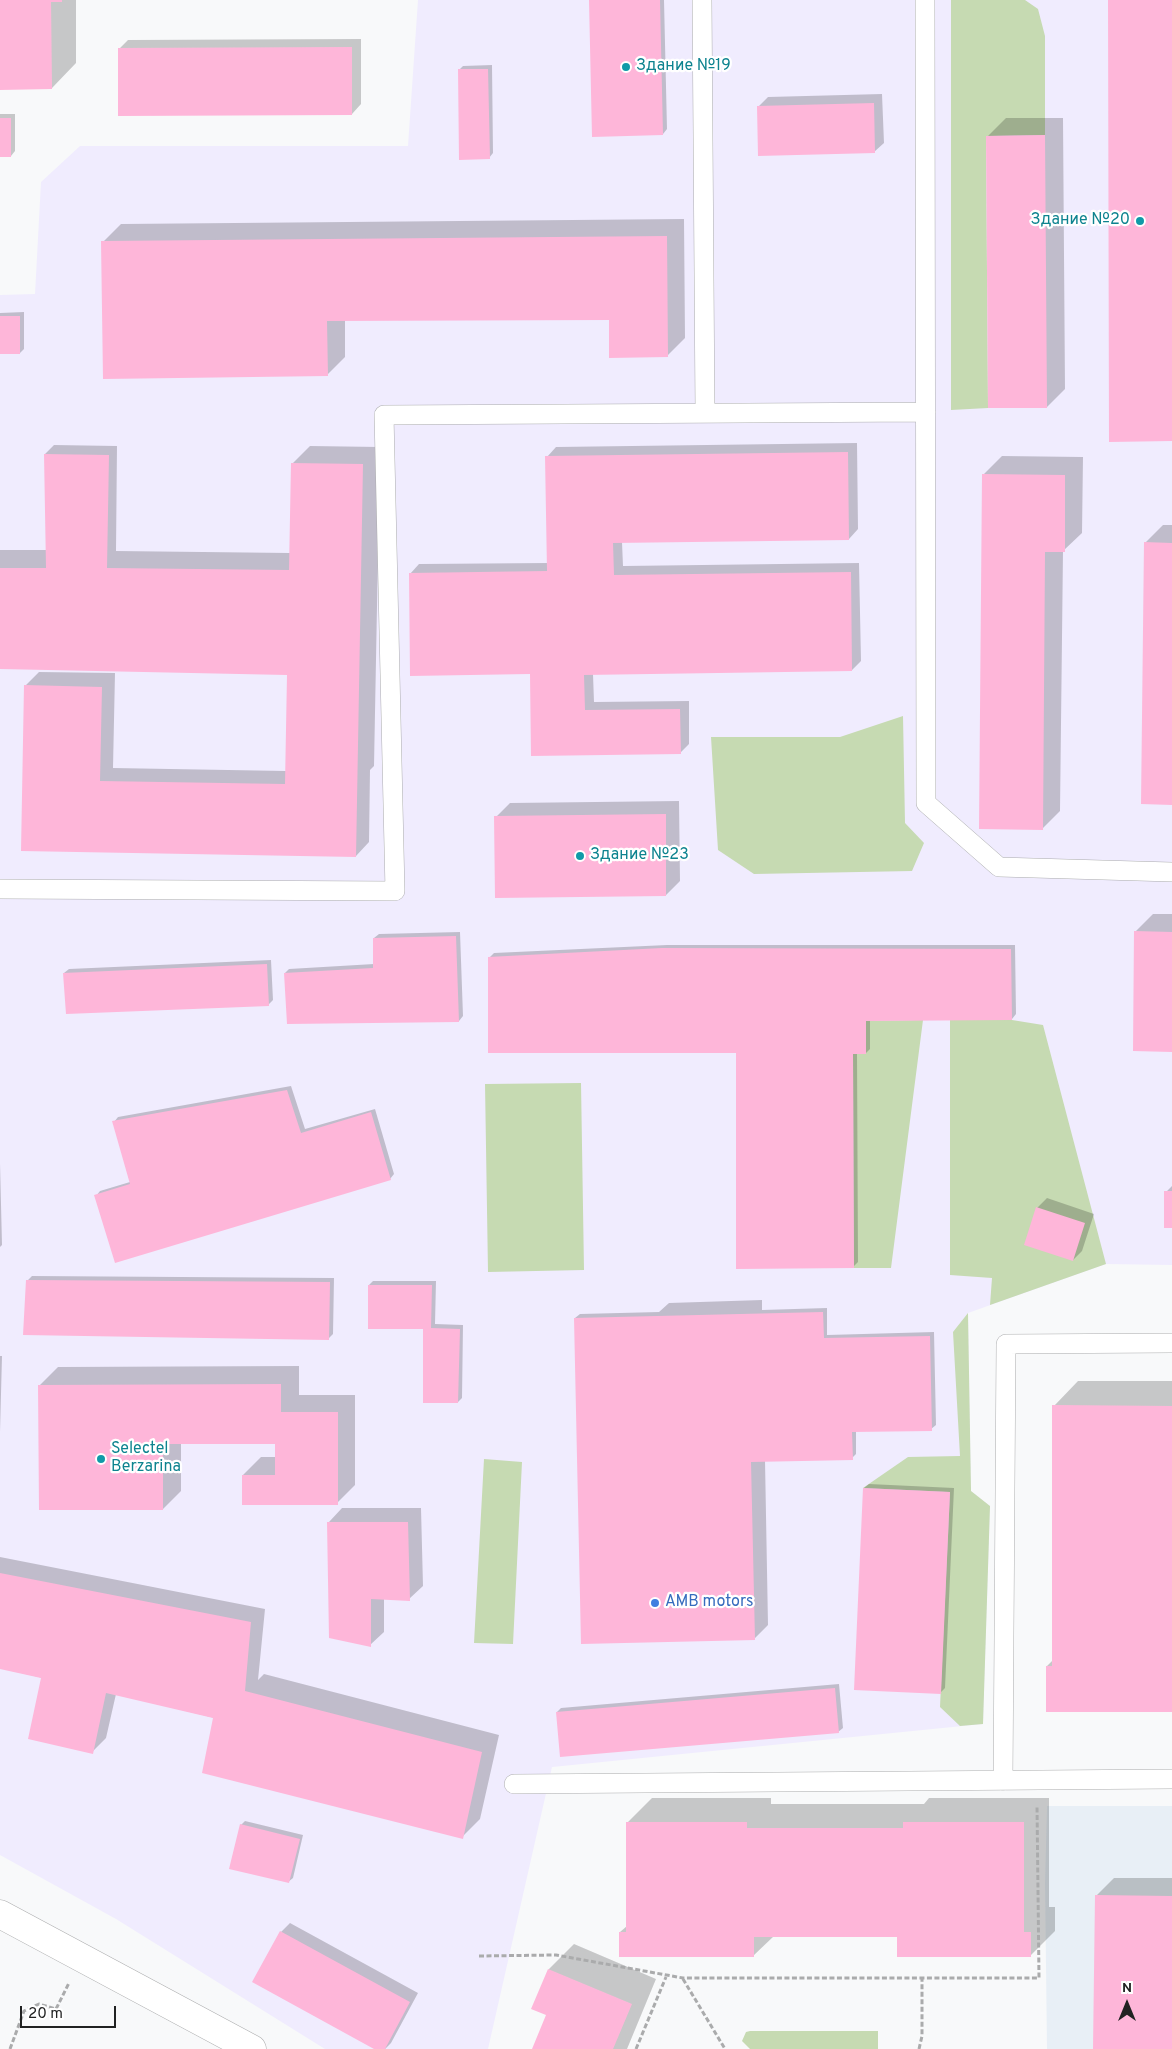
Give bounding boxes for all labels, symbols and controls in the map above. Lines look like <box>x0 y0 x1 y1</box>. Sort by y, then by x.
place label: Здание №19 <box>636 57 731 77</box>
marker: Здание №19 <box>620 61 632 73</box>
place label: Здание №20 <box>1031 211 1130 231</box>
marker: Здание №20 <box>1134 215 1146 227</box>
place label: Здание №23 <box>590 846 689 866</box>
marker: Здание №23 <box>574 850 586 862</box>
place label: Selectel Berzarina <box>111 1440 181 1478</box>
marker: Selectel Berzarina <box>95 1453 107 1465</box>
place label: AMB motors <box>665 1593 753 1613</box>
marker: AMB motors <box>649 1597 661 1609</box>
north arrow <box>1102 1979 1152 2029</box>
text: N <box>1122 1980 1132 1997</box>
scale bar <box>22 1996 119 2028</box>
text: 20 m <box>28 2005 63 2024</box>

